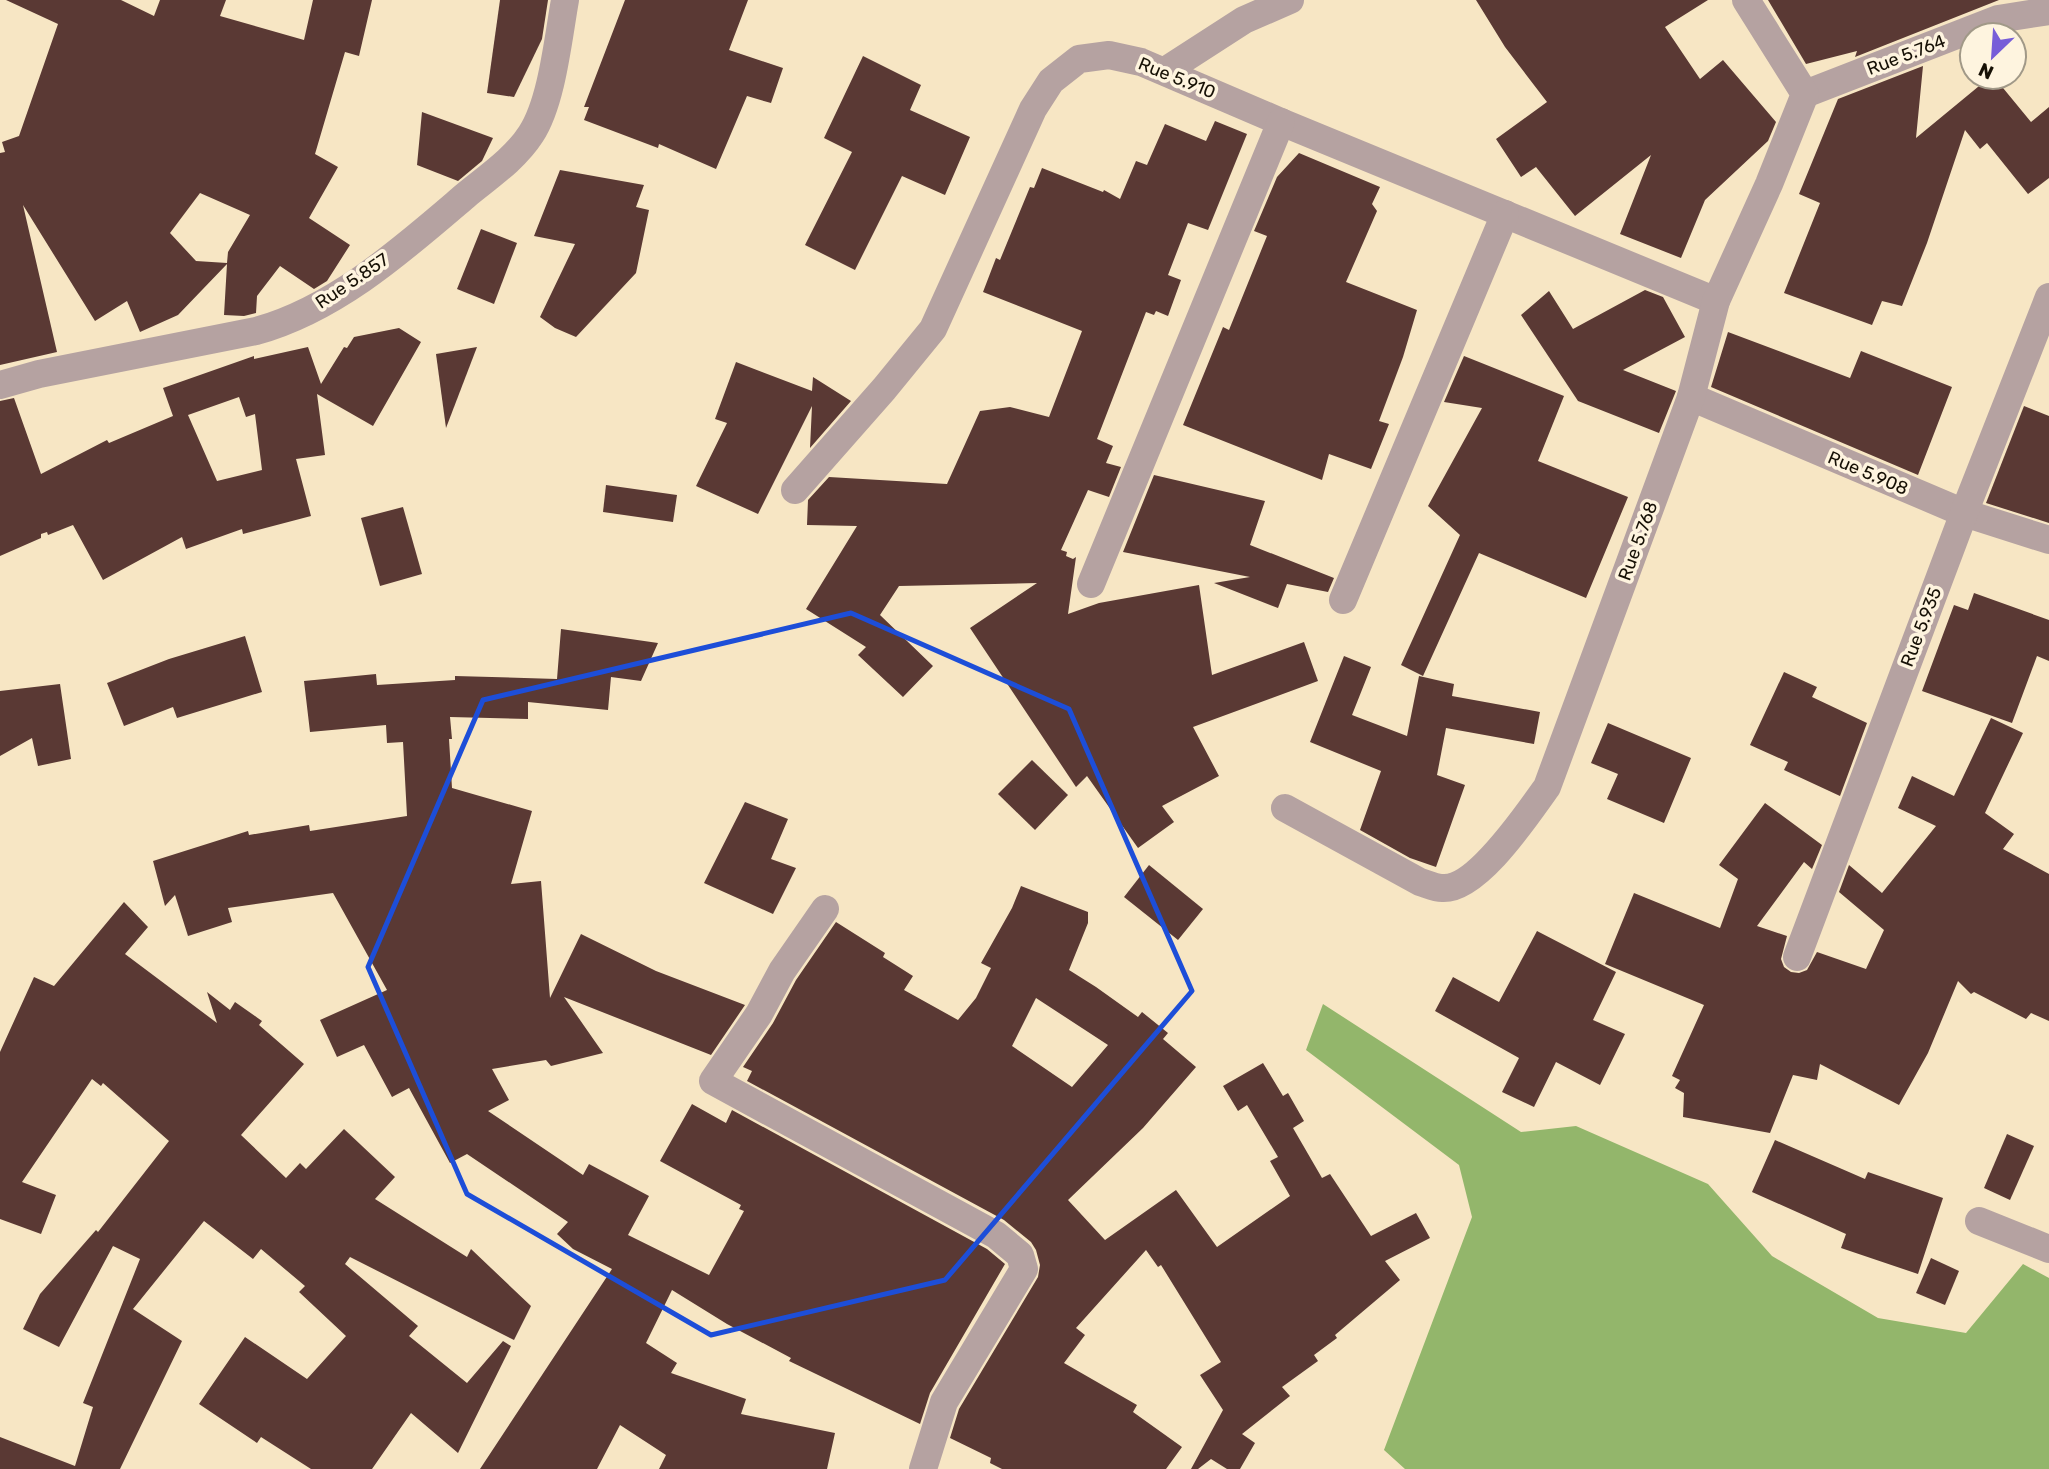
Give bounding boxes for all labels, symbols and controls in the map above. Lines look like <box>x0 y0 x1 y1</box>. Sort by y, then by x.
north arrow <box>1958 21 2028 91</box>
street label: Rue 5.764 <box>1864 30 1948 80</box>
street label: Rue 5.910 <box>1135 53 1219 103</box>
text: N <box>1975 58 1997 84</box>
street label: Rue 5.857 <box>311 249 393 313</box>
street label: Rue 5.908 <box>1825 446 1911 500</box>
street label: Rue 5.768 <box>1614 498 1662 584</box>
street label: Rue 5.935 <box>1896 584 1946 670</box>

